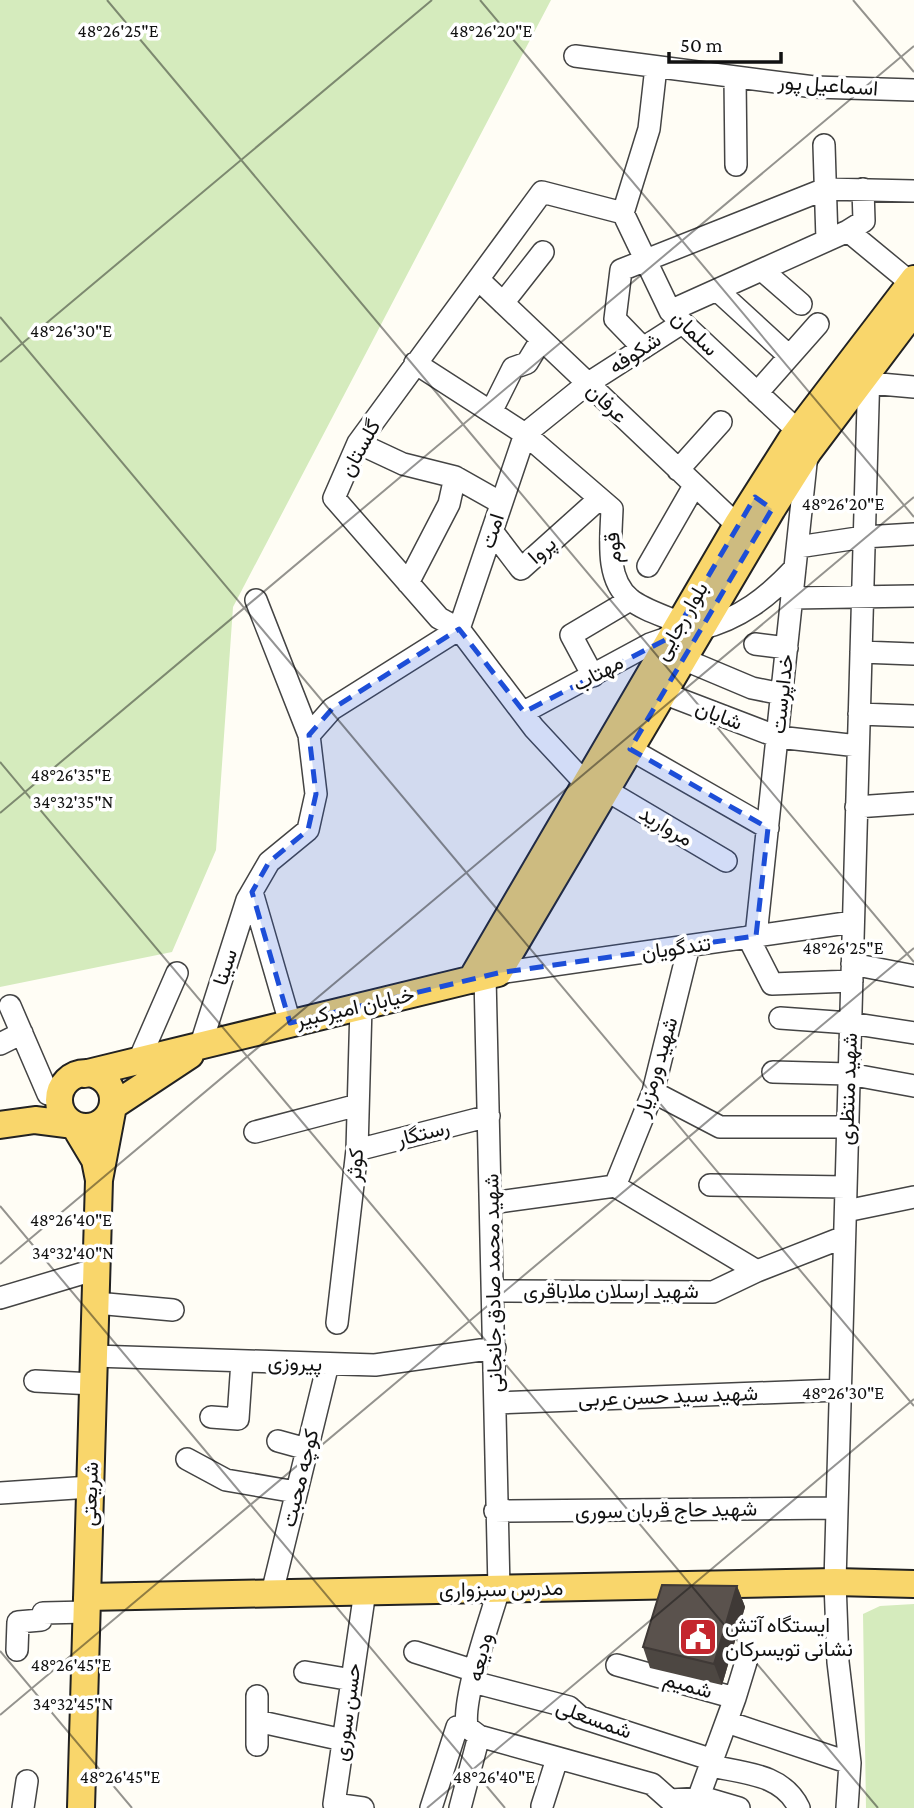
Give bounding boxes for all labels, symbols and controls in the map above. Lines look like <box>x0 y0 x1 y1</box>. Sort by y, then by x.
text: 48°26'25"E <box>78 21 159 41</box>
text: 48°26'20"E <box>450 21 532 41</box>
scale bar <box>669 21 781 65</box>
text: 50 m <box>680 33 723 57</box>
street label: اسماعیل پور <box>776 69 879 102</box>
street label: سلمان <box>667 305 723 361</box>
text: 48°26'30"E <box>30 321 112 341</box>
street label: شکوفه <box>605 327 666 379</box>
street label: عرفان <box>581 378 632 429</box>
street label: گلستان <box>335 415 385 481</box>
text: 48°26'20"E <box>802 494 884 514</box>
street label: امت <box>475 510 509 552</box>
street label: پروا <box>523 531 562 570</box>
street label: قوم <box>600 531 628 565</box>
street label: بلوار رجایی <box>649 578 714 665</box>
street label: مهتاب <box>569 650 628 697</box>
street label: خداپرست <box>766 653 800 735</box>
street label: شایان <box>692 695 746 735</box>
text: 48°26'35"E <box>31 765 112 785</box>
text: 34°32'35"N <box>33 792 113 812</box>
street label: مروارید <box>634 801 697 852</box>
street label: تندگویان <box>640 931 712 966</box>
text: 48°26'25"E <box>803 938 884 958</box>
street label: سینا <box>208 946 242 988</box>
street label: خیابان امیرکبیر <box>293 982 417 1033</box>
street label: شهید ورمزیار <box>629 1014 684 1121</box>
street label: شهید منتظری <box>834 1032 863 1146</box>
street label: رستگار <box>393 1115 452 1152</box>
street label: کوثر <box>342 1147 369 1184</box>
street label: شهید محمد صادق جانجانی <box>479 1173 508 1393</box>
text: 48°26'40"E <box>30 1210 112 1230</box>
text: 34°32'40"N <box>32 1243 114 1263</box>
street label: شهید ارسلان ملاباقری <box>523 1279 699 1304</box>
street label: پیروزی <box>267 1350 323 1378</box>
street label: شهید سید حسن عربی <box>578 1381 759 1412</box>
text: 48°26'30"E <box>802 1383 884 1403</box>
street label: کوچه محبت <box>276 1427 326 1530</box>
street label: شریعتی <box>77 1461 104 1527</box>
street label: شهید حاج قربان سوری <box>575 1496 757 1526</box>
street label: مدرس سبزواری <box>439 1576 563 1603</box>
place label: ایستگاه آتش نشانی تویسرکان <box>725 1613 853 1662</box>
public building icon: ایستگاه آتش نشانی تویسرکان <box>677 1616 719 1658</box>
street label: ودیعه <box>462 1630 499 1684</box>
text: 48°26'45"E <box>31 1655 112 1675</box>
street label: حسن سوری <box>328 1661 367 1763</box>
street label: شمیم <box>660 1667 715 1705</box>
text: 34°32'45"N <box>33 1694 113 1714</box>
street label: شمسعلی <box>553 1694 635 1744</box>
text: 48°26'45"E <box>80 1767 161 1787</box>
text: 48°26'40"E <box>453 1767 535 1787</box>

